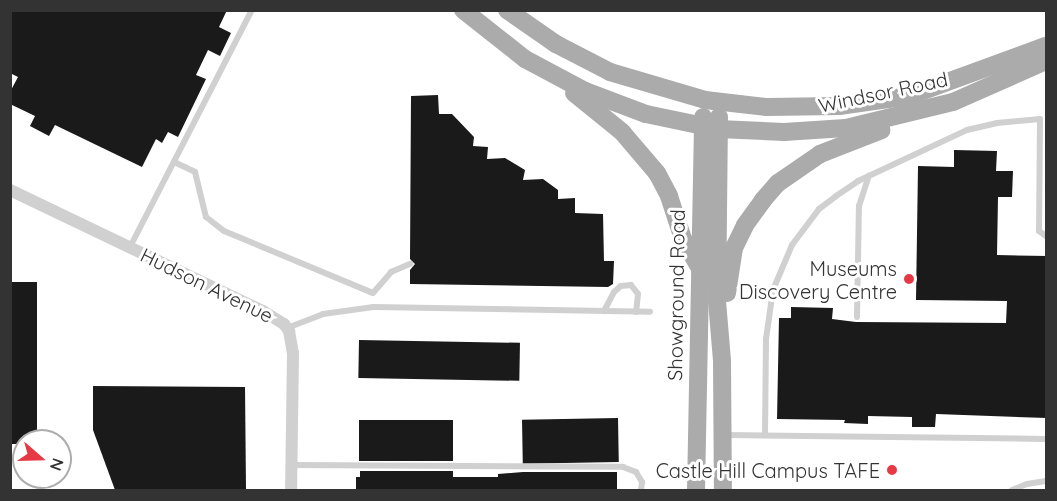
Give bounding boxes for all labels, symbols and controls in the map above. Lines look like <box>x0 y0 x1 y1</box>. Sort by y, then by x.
street label: Windsor Road <box>816 67 950 117</box>
street label: Showground Road <box>663 209 689 381</box>
street label: Hudson Avenue <box>137 242 277 328</box>
place label: Museums Discovery Centre <box>739 256 897 303</box>
marker: Museums Discovery Centre <box>902 272 916 286</box>
north arrow <box>12 429 72 489</box>
text: N <box>46 456 68 473</box>
place label: Castle Hill Campus TAFE <box>656 458 880 482</box>
marker: Castle Hill Campus TAFE <box>885 463 899 477</box>

